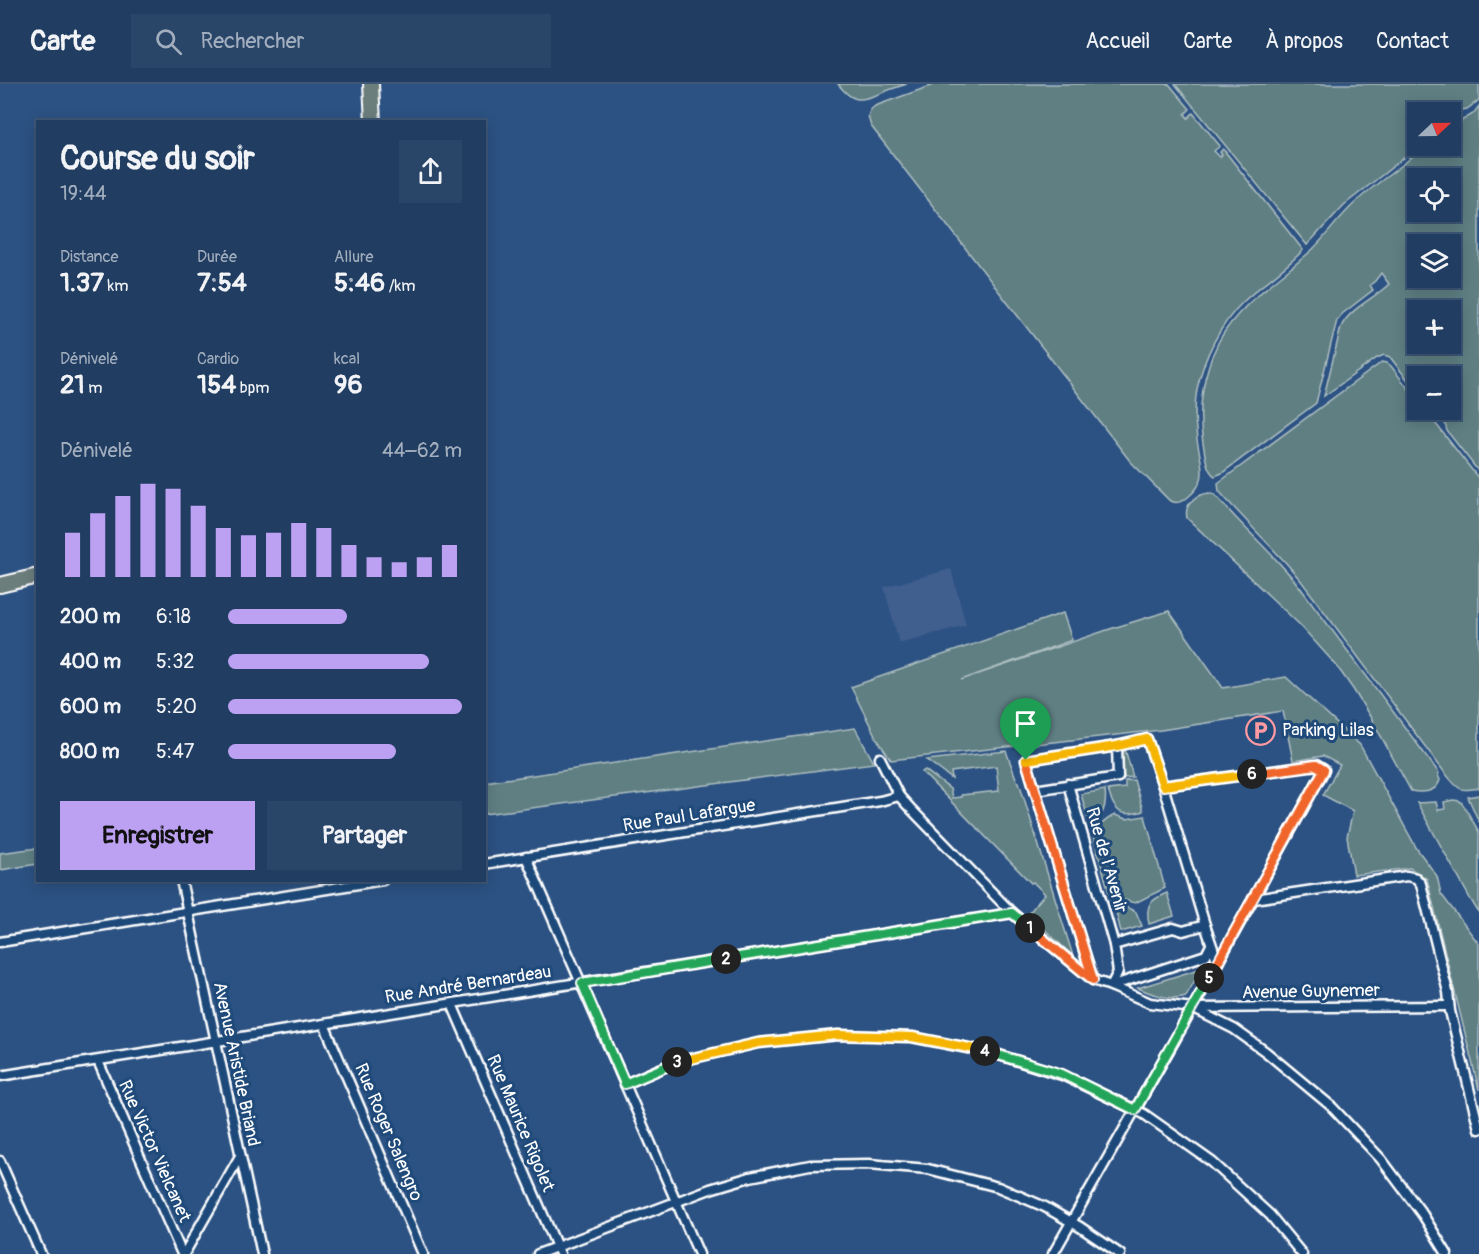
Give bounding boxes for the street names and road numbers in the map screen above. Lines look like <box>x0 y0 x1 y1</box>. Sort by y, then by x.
street label: Rue Paul Lafargue <box>621 794 757 837</box>
street label: Rue de l'Avenir <box>1080 805 1133 916</box>
street label: Rue André Bernardeau <box>383 960 553 1009</box>
street label: Avenue Guynemer <box>1242 979 1381 1004</box>
street label: Avenue Aristide Briand <box>208 980 265 1148</box>
street label: Rue Maurice Rigolet <box>481 1051 560 1196</box>
street label: Rue Roger Salengro <box>349 1060 428 1205</box>
street label: Rue Victor Vielcanet <box>113 1077 196 1226</box>

